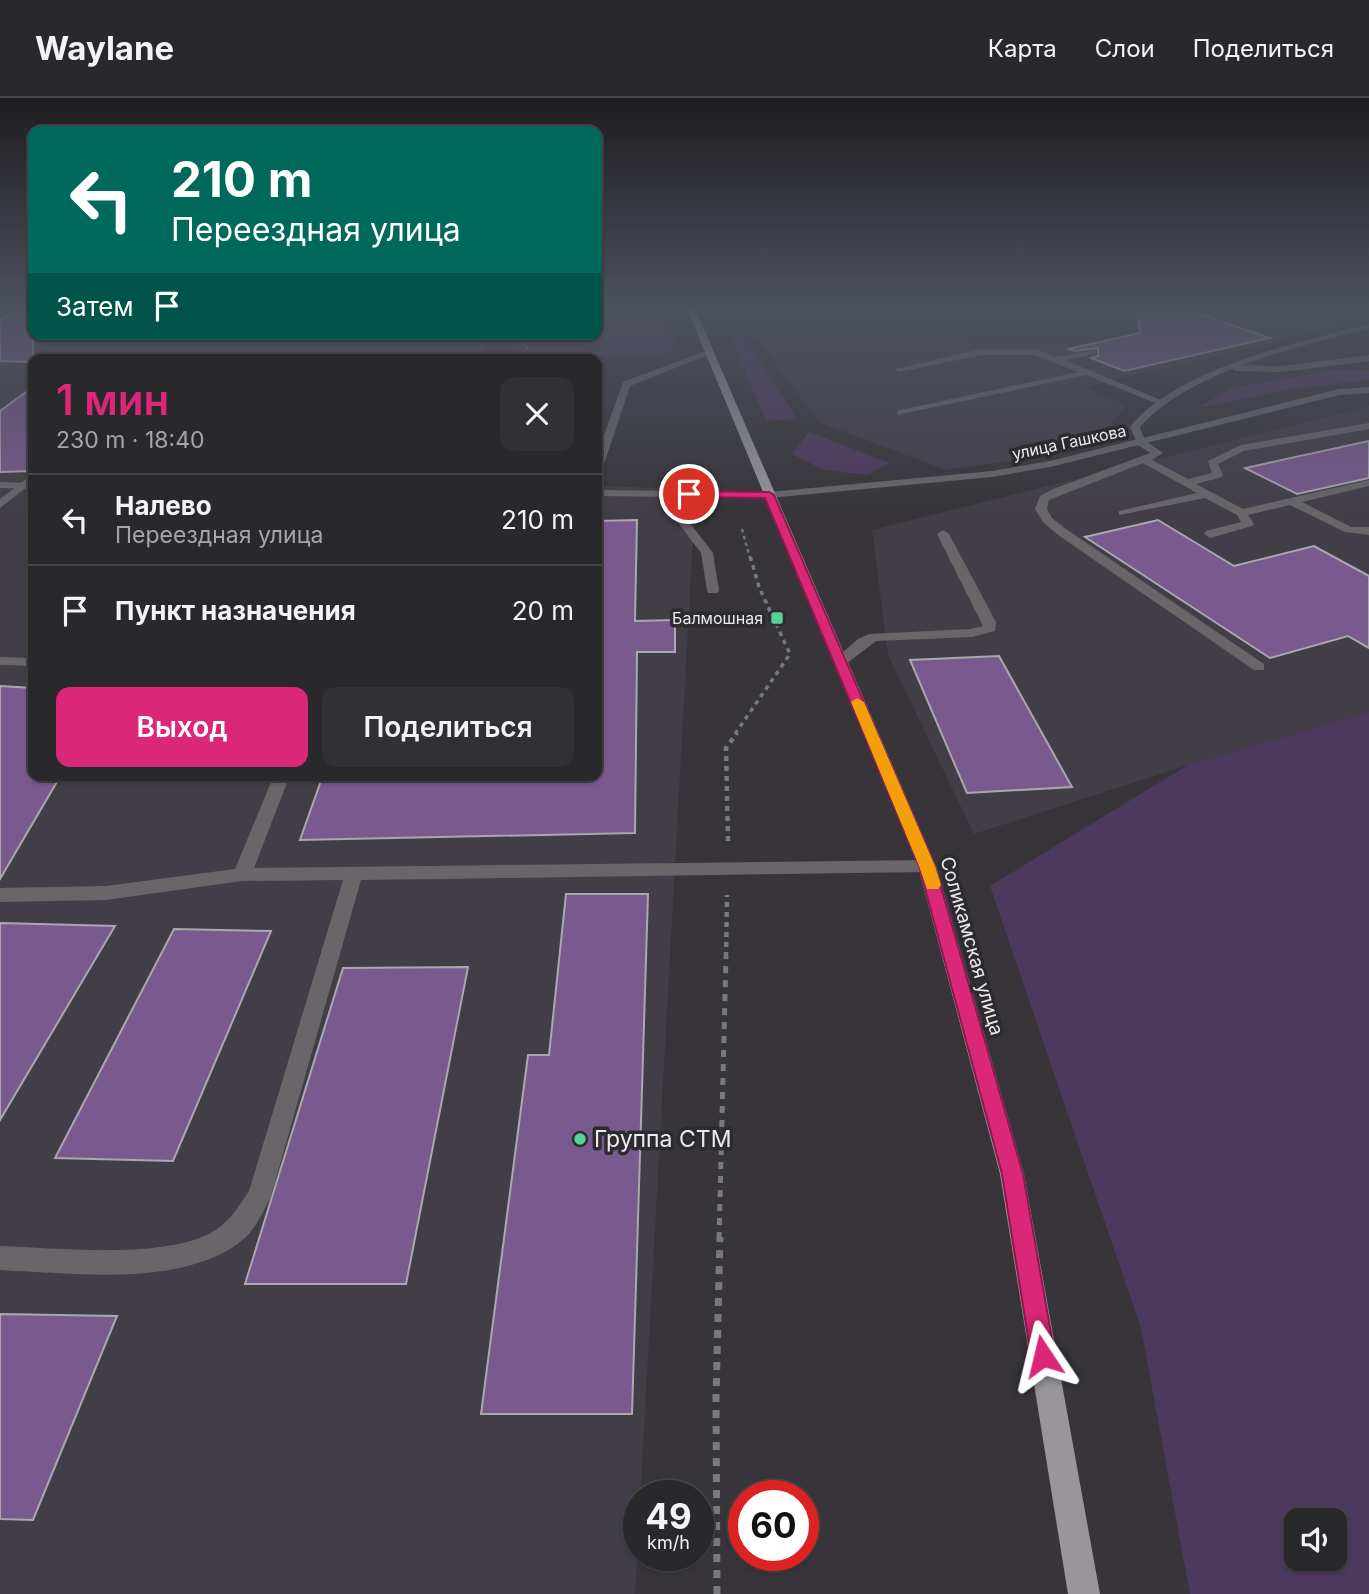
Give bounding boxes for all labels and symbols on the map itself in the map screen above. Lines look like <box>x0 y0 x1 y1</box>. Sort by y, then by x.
street label: улица Гашкова <box>1010 420 1128 464</box>
pin <box>659 464 719 524</box>
place label: Балмошная <box>672 608 763 628</box>
marker: Балмошная <box>769 610 785 626</box>
street label: Соликамская улица <box>935 854 1009 1038</box>
place label: Группа СТМ <box>594 1125 731 1153</box>
marker: Группа СТМ <box>572 1131 588 1147</box>
position arrow <box>1006 1319 1080 1393</box>
speed limit sign: 60 <box>728 1480 819 1571</box>

